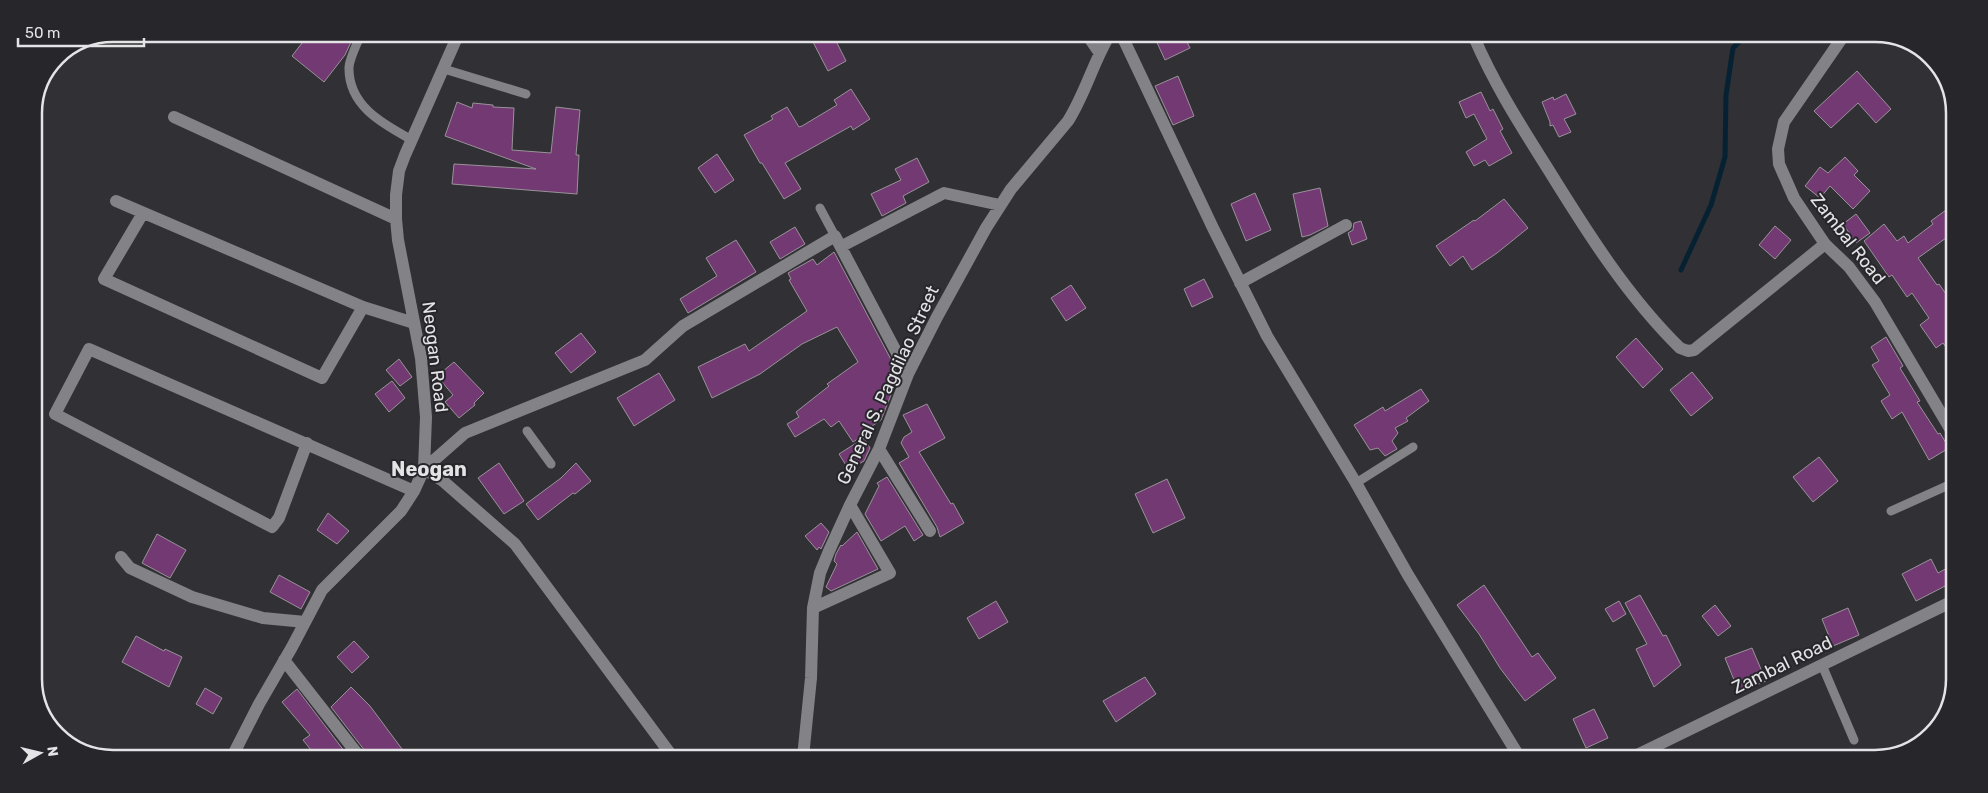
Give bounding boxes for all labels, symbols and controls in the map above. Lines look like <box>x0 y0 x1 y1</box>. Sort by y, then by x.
scale bar <box>18 15 144 47</box>
text: 50 m <box>25 24 60 42</box>
street label: Zambal Road <box>1806 189 1890 289</box>
street label: General S. Pagdilao Street <box>832 282 944 488</box>
street label: Neogan Road <box>417 300 453 414</box>
district label: Neogan <box>391 457 467 481</box>
street label: Zambal Road <box>1728 631 1836 699</box>
north arrow <box>15 728 65 778</box>
text: N <box>43 745 61 757</box>

